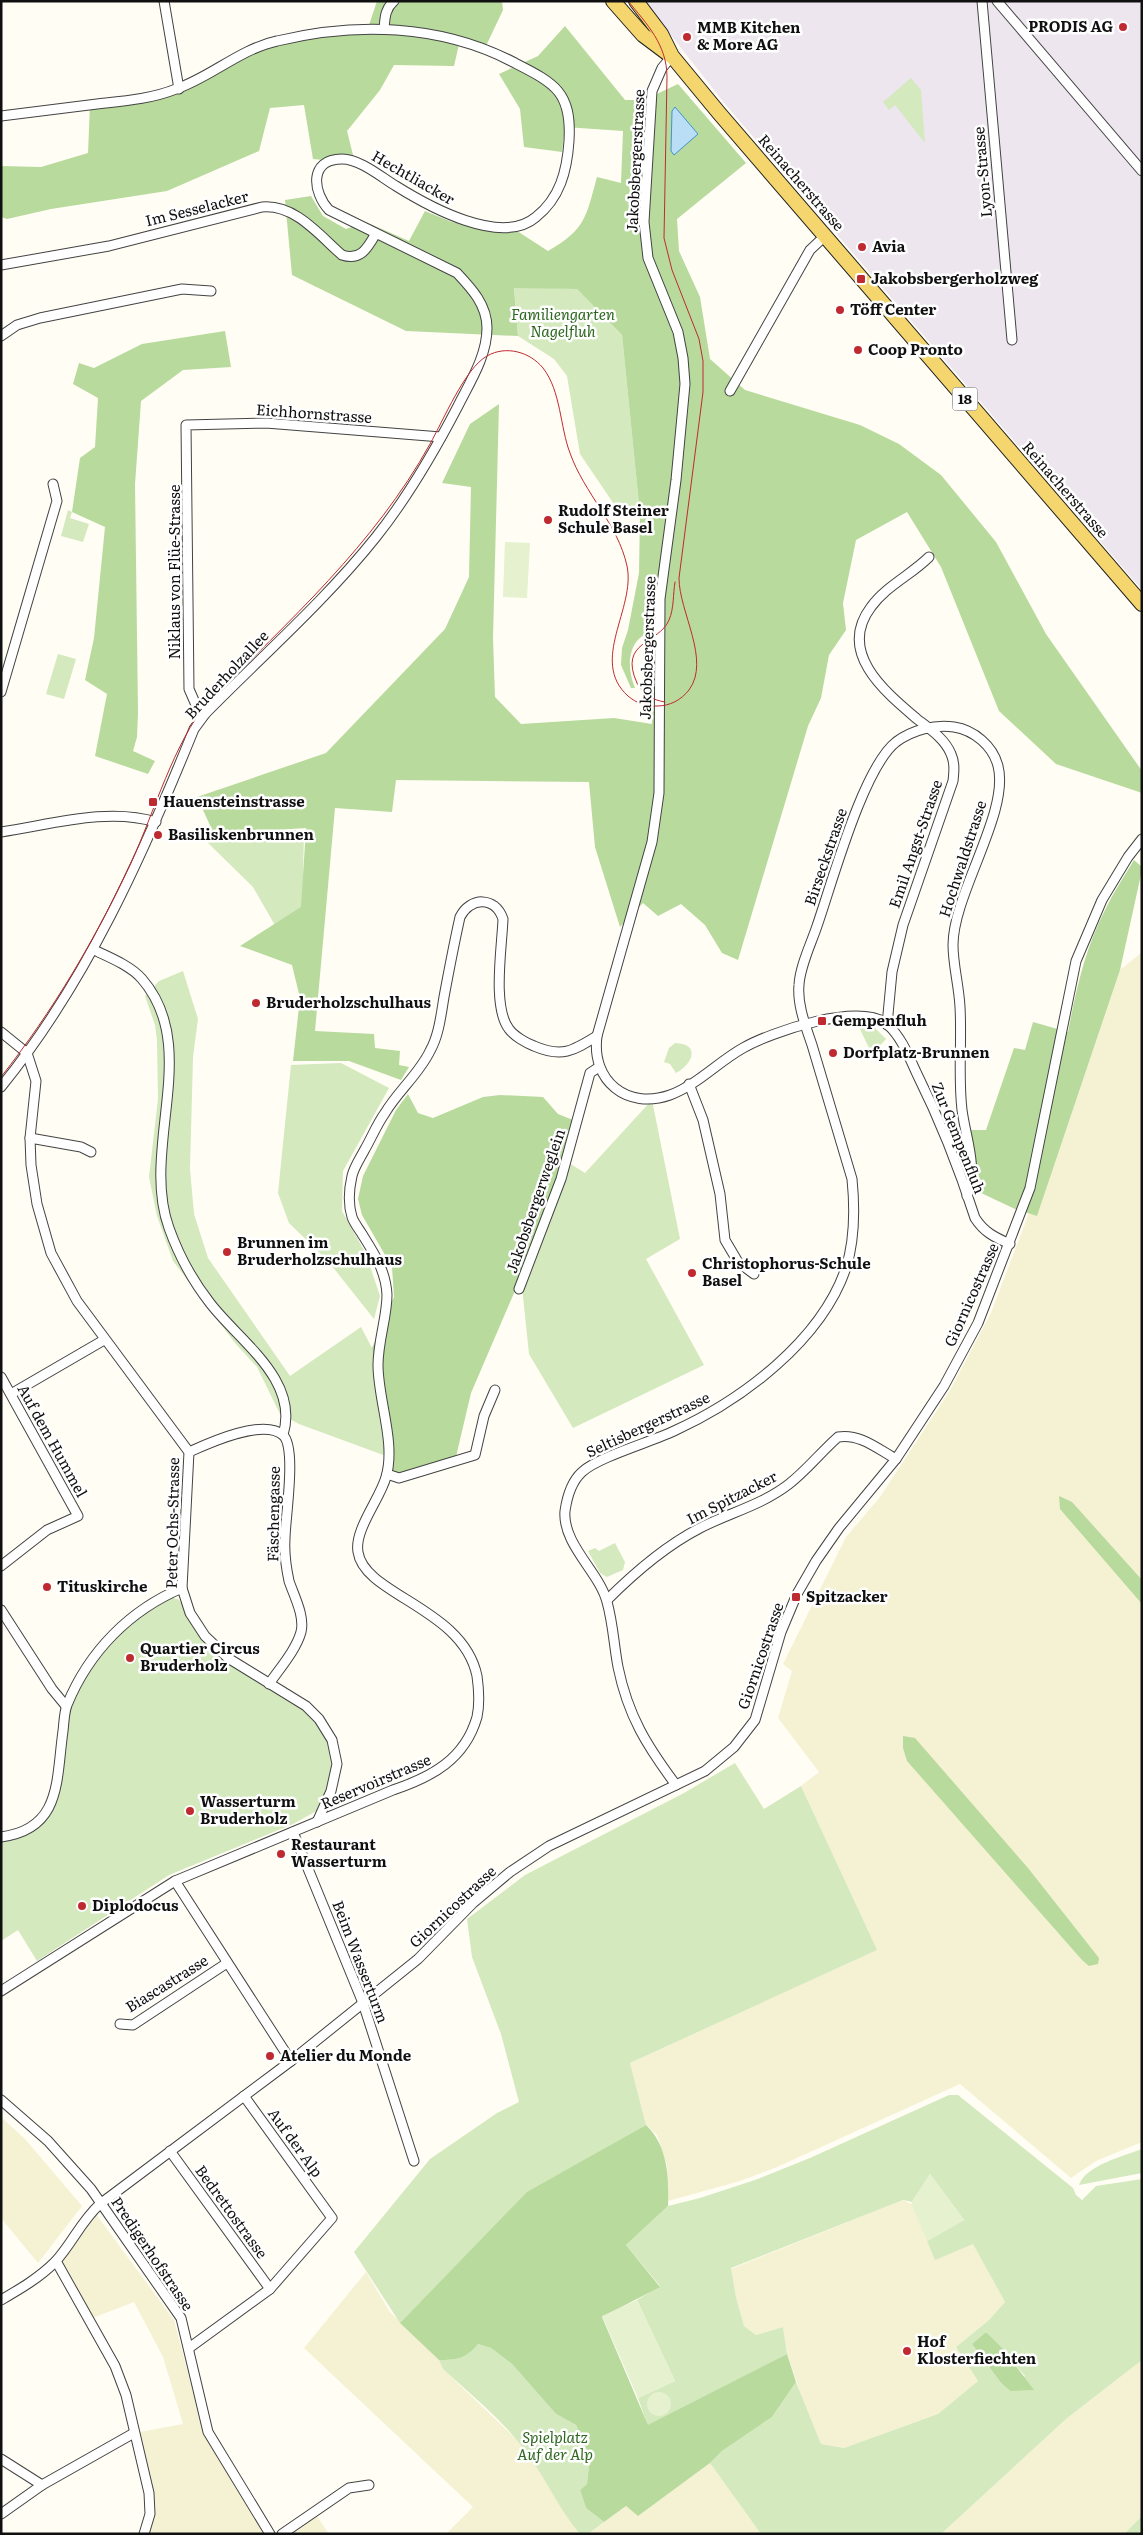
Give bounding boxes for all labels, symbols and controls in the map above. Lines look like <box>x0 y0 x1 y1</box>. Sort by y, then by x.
place label: PRODIS AG <box>1028 14 1113 37</box>
place label: MMB Kitchen & More AG <box>697 15 801 55</box>
marker: PRODIS AG <box>1117 21 1129 33</box>
marker: MMB Kitchen & More AG <box>681 31 693 43</box>
street label: Jakobsbergerstrasse <box>619 88 650 233</box>
street label: Lyon-Strasse <box>966 125 997 219</box>
street label: Reinacherstrasse <box>753 128 851 236</box>
street label: Hechtliacker <box>368 144 459 210</box>
street label: Im Sesselacker <box>143 184 251 231</box>
place label: Avia <box>872 234 906 257</box>
marker: Avia <box>856 241 868 253</box>
place label: Jakobsbergerholzweg <box>871 266 1039 289</box>
marker: Jakobsbergerholzweg <box>855 273 867 285</box>
place label: Töff Center <box>850 297 936 320</box>
park label: Familiengarten Nagelfluh <box>511 302 615 342</box>
marker: Töff Center <box>834 304 846 316</box>
place label: Coop Pronto <box>868 337 963 360</box>
marker: Coop Pronto <box>852 344 864 356</box>
road number: 18 <box>952 388 978 410</box>
street label: Eichhornstrasse <box>255 397 373 428</box>
street label: Reinacherstrasse <box>1017 435 1115 543</box>
street label: Niklaus von Flüe-Strasse <box>162 484 185 660</box>
place label: Rudolf Steiner Schule Basel <box>558 498 669 538</box>
marker: Rudolf Steiner Schule Basel <box>542 514 554 526</box>
street label: Jakobsbergerstrasse <box>632 575 661 720</box>
street label: Bruderholzallee <box>179 624 273 724</box>
street label: Emil Angst-Strasse <box>882 776 947 911</box>
place label: Hauensteinstrasse <box>163 789 305 812</box>
marker: Hauensteinstrasse <box>147 796 159 808</box>
street label: Hochwaldstrasse <box>932 797 991 920</box>
street label: Birseckstrasse <box>797 804 852 908</box>
place label: Basiliskenbrunnen <box>168 822 314 845</box>
marker: Basiliskenbrunnen <box>152 829 164 841</box>
place label: Bruderholzschulhaus <box>266 990 432 1013</box>
marker: Bruderholzschulhaus <box>250 997 262 1009</box>
place label: Gempenfluh <box>832 1008 927 1031</box>
marker: Gempenfluh <box>816 1015 828 1027</box>
place label: Dorfplatz-Brunnen <box>843 1040 990 1063</box>
marker: Dorfplatz-Brunnen <box>827 1047 839 1059</box>
street label: Zur Gempenfluh <box>927 1078 992 1197</box>
street label: Jakobsbergerweglein <box>499 1125 570 1276</box>
place label: Brunnen im Bruderholzschulhaus <box>237 1230 403 1270</box>
street label: Giornicostrasse <box>937 1239 1004 1350</box>
marker: Brunnen im Bruderholzschulhaus <box>221 1246 233 1258</box>
place label: Christophorus-Schule Basel <box>702 1251 871 1291</box>
marker: Christophorus-Schule Basel <box>686 1267 698 1279</box>
street label: Auf dem Hummel <box>13 1380 94 1501</box>
street label: Seltisbergerstrasse <box>582 1385 713 1462</box>
street label: Peter Ochs-Strasse <box>159 1457 184 1589</box>
street label: Im Spitzacker <box>682 1464 781 1529</box>
street label: Fäschengasse <box>260 1466 285 1562</box>
place label: Tituskirche <box>57 1574 148 1597</box>
marker: Tituskirche <box>41 1581 53 1593</box>
place label: Spitzacker <box>806 1584 888 1607</box>
marker: Spitzacker <box>790 1591 802 1603</box>
street label: Giornicostrasse <box>731 1599 789 1712</box>
place label: Quartier Circus Bruderholz <box>140 1636 260 1676</box>
marker: Quartier Circus Bruderholz <box>124 1652 136 1664</box>
street label: Reservoirstrasse <box>317 1747 434 1814</box>
place label: Wasserturm Bruderholz <box>200 1789 296 1829</box>
marker: Wasserturm Bruderholz <box>184 1805 196 1817</box>
place label: Restaurant Wasserturm <box>291 1832 387 1872</box>
marker: Restaurant Wasserturm <box>275 1848 287 1860</box>
street label: Giornicostrasse <box>403 1859 501 1952</box>
place label: Diplodocus <box>92 1893 179 1916</box>
street label: Beim Wasserturm <box>327 1897 396 2027</box>
marker: Diplodocus <box>76 1900 88 1912</box>
street label: Biascastrasse <box>120 1948 212 2017</box>
place label: Atelier du Monde <box>280 2043 412 2066</box>
marker: Atelier du Monde <box>264 2050 276 2062</box>
street label: Auf der Alp <box>263 2103 329 2182</box>
street label: Bedrettostrasse <box>190 2160 274 2263</box>
street label: Predigerhofstrasse <box>106 2191 200 2315</box>
place label: Hof Klosterfiechten <box>917 2329 1037 2369</box>
marker: Hof Klosterfiechten <box>901 2345 913 2357</box>
park label: Spielplatz Auf der Alp <box>517 2425 593 2465</box>

